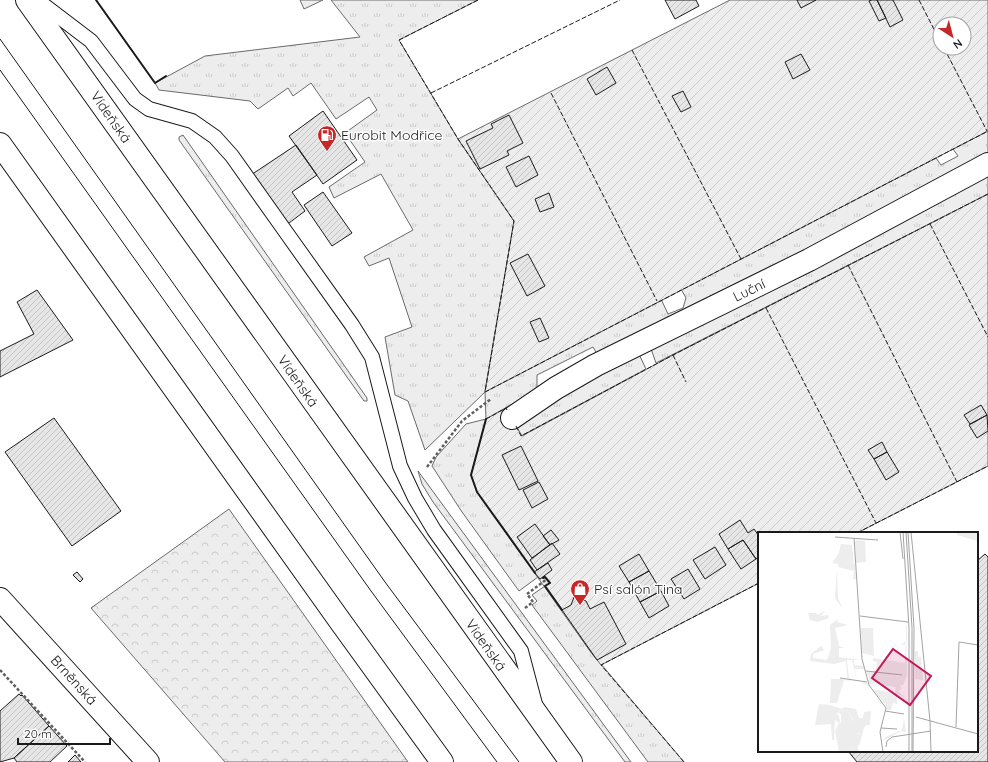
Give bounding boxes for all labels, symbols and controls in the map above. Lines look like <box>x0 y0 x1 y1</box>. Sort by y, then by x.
north arrow <box>932 16 972 56</box>
text: N <box>950 36 965 52</box>
street label: Vídeňská <box>87 88 135 146</box>
fuel station icon: Eurobit Modřice <box>316 124 338 152</box>
place label: Eurobit Modřice <box>341 126 443 144</box>
street label: Luční <box>730 275 768 305</box>
street label: Vídeňská <box>274 352 322 410</box>
inset map <box>758 532 978 752</box>
shop icon: Psí salón Tina <box>569 578 591 606</box>
place label: Psí salón Tina <box>594 580 683 598</box>
street label: Vídeňská <box>462 616 510 674</box>
street label: Brněnská <box>47 651 101 709</box>
scale bar <box>18 720 110 746</box>
text: 20 m <box>24 726 52 741</box>

